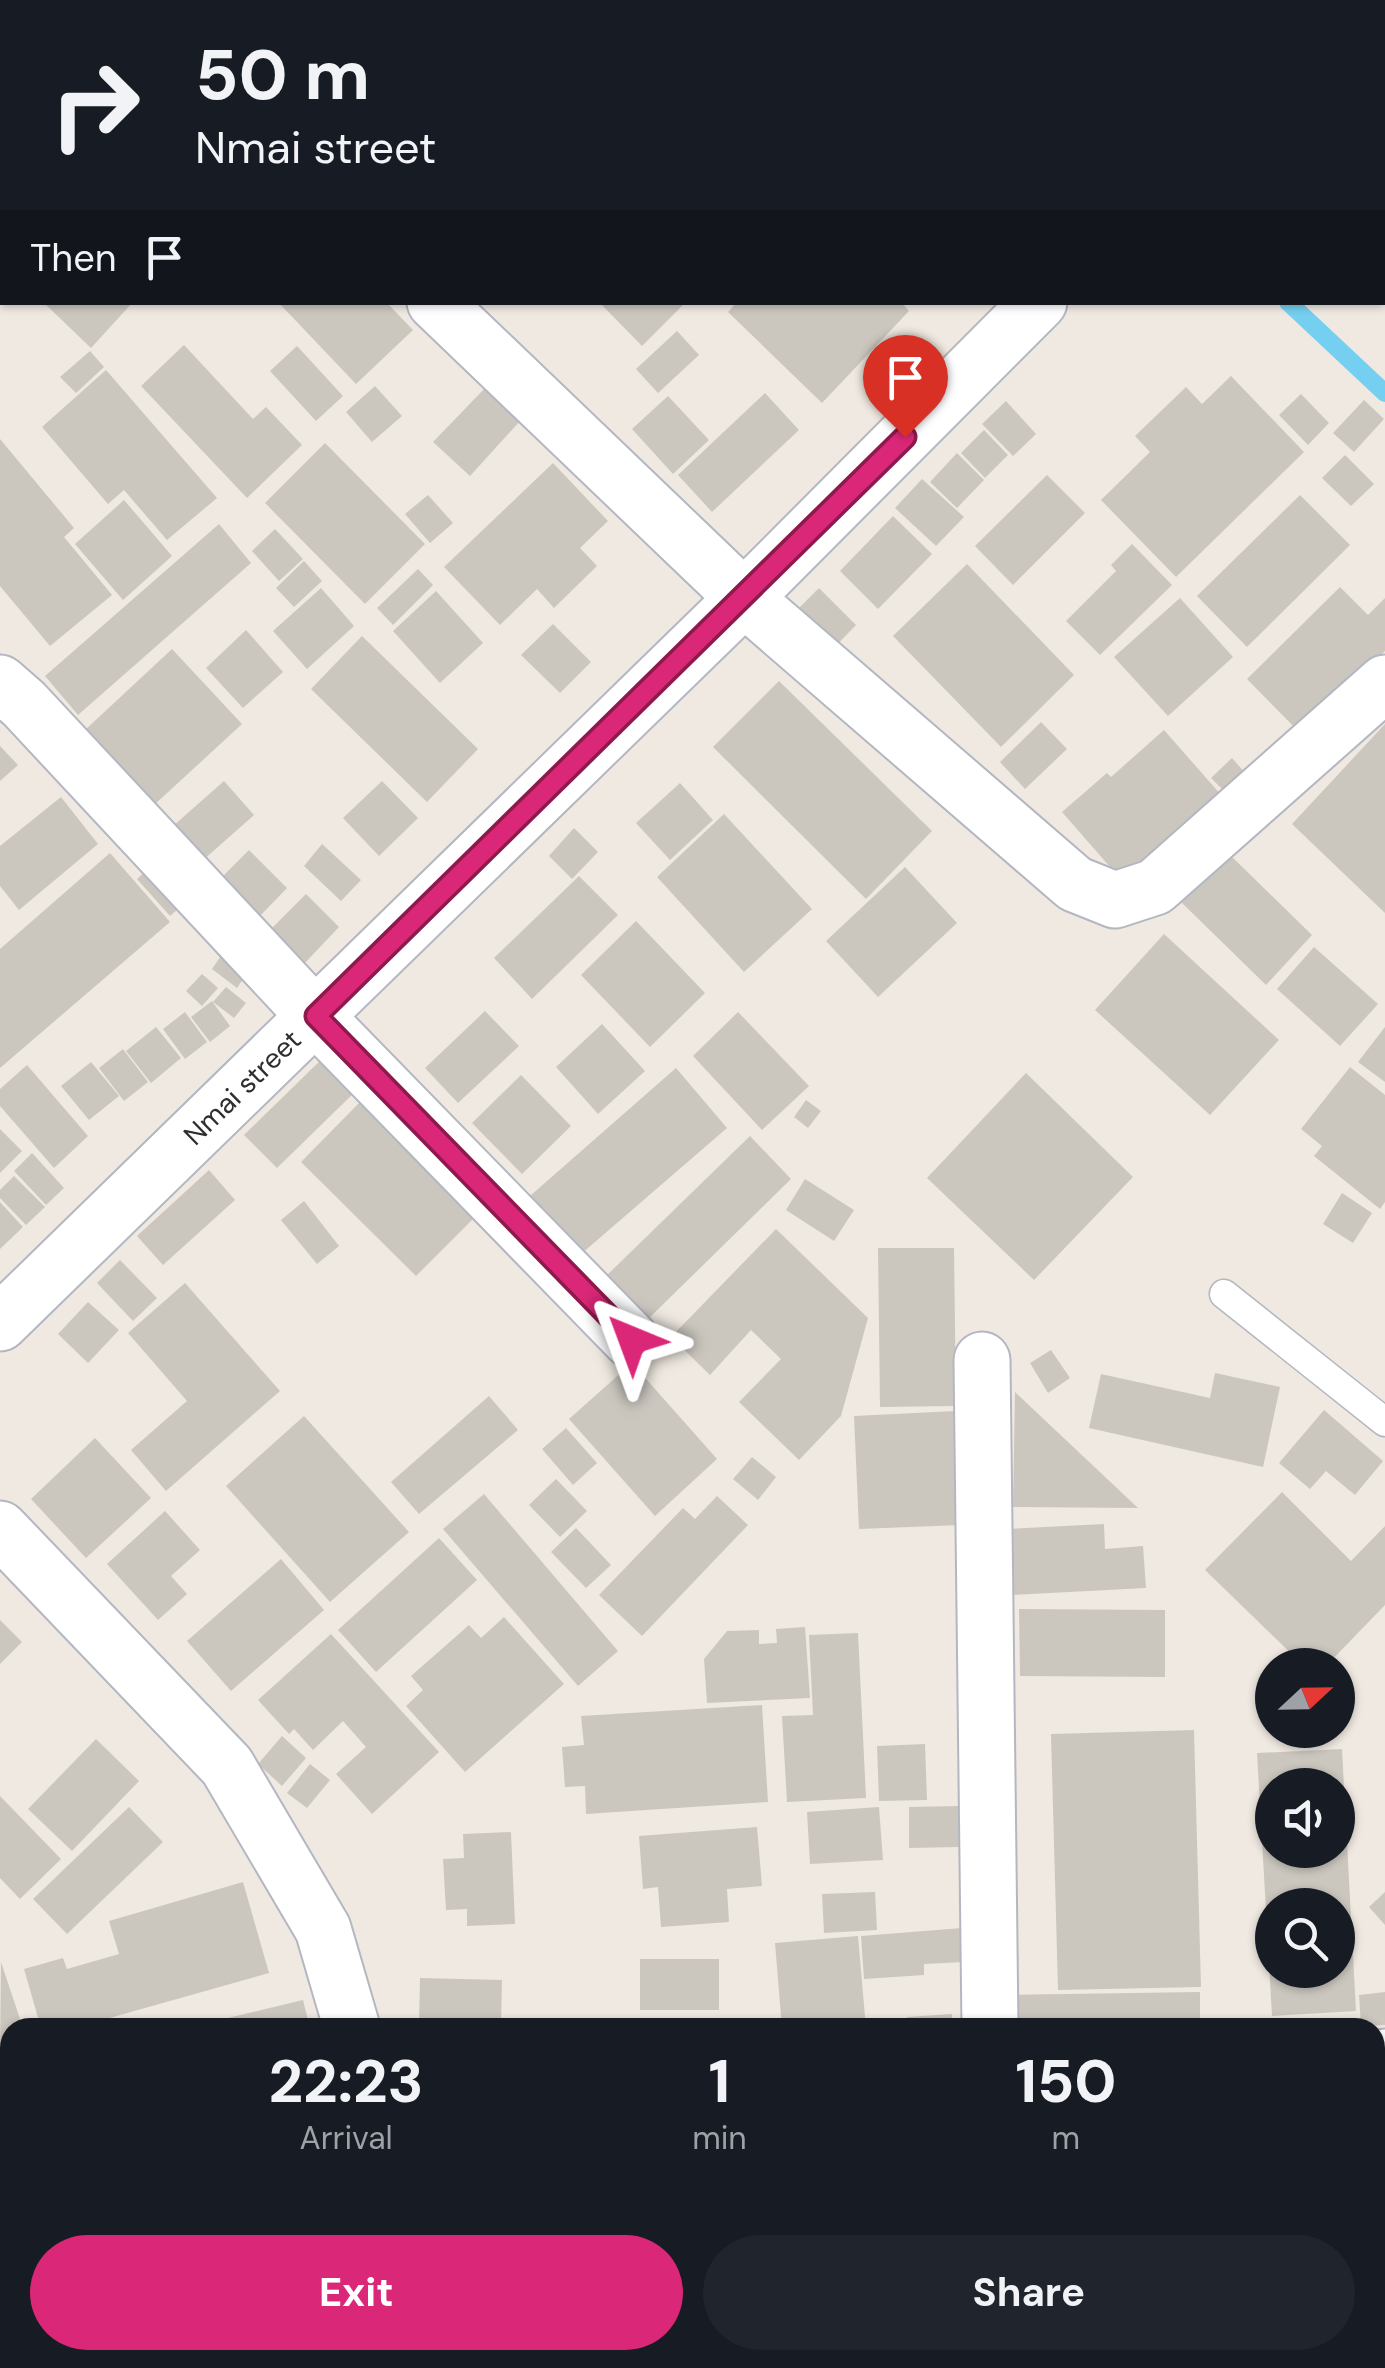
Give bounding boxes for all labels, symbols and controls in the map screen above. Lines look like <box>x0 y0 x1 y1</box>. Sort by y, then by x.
text: 50 m <box>195 30 370 121</box>
icon: right <box>30 40 160 170</box>
text: Nmai street <box>195 118 436 177</box>
icon: arrive <box>137 230 192 285</box>
text: Then <box>30 233 117 283</box>
pin <box>863 335 948 438</box>
icon: arrive <box>878 350 933 405</box>
street label: Nmai street <box>176 1022 309 1153</box>
position arrow <box>580 1288 684 1392</box>
north arrow <box>1255 1648 1355 1748</box>
map controls <box>1255 1648 1355 1988</box>
button: sound <box>1255 1768 1355 1868</box>
button: search <box>1255 1888 1355 1988</box>
text: 22:23 <box>268 2042 424 2121</box>
text: 1 <box>709 2042 730 2121</box>
text: 150 <box>1015 2042 1117 2121</box>
text: Arrival <box>299 2117 393 2159</box>
text: min <box>692 2117 747 2159</box>
text: m <box>1052 2117 1080 2159</box>
button: Exit <box>30 2235 683 2350</box>
button: Share <box>703 2235 1355 2350</box>

